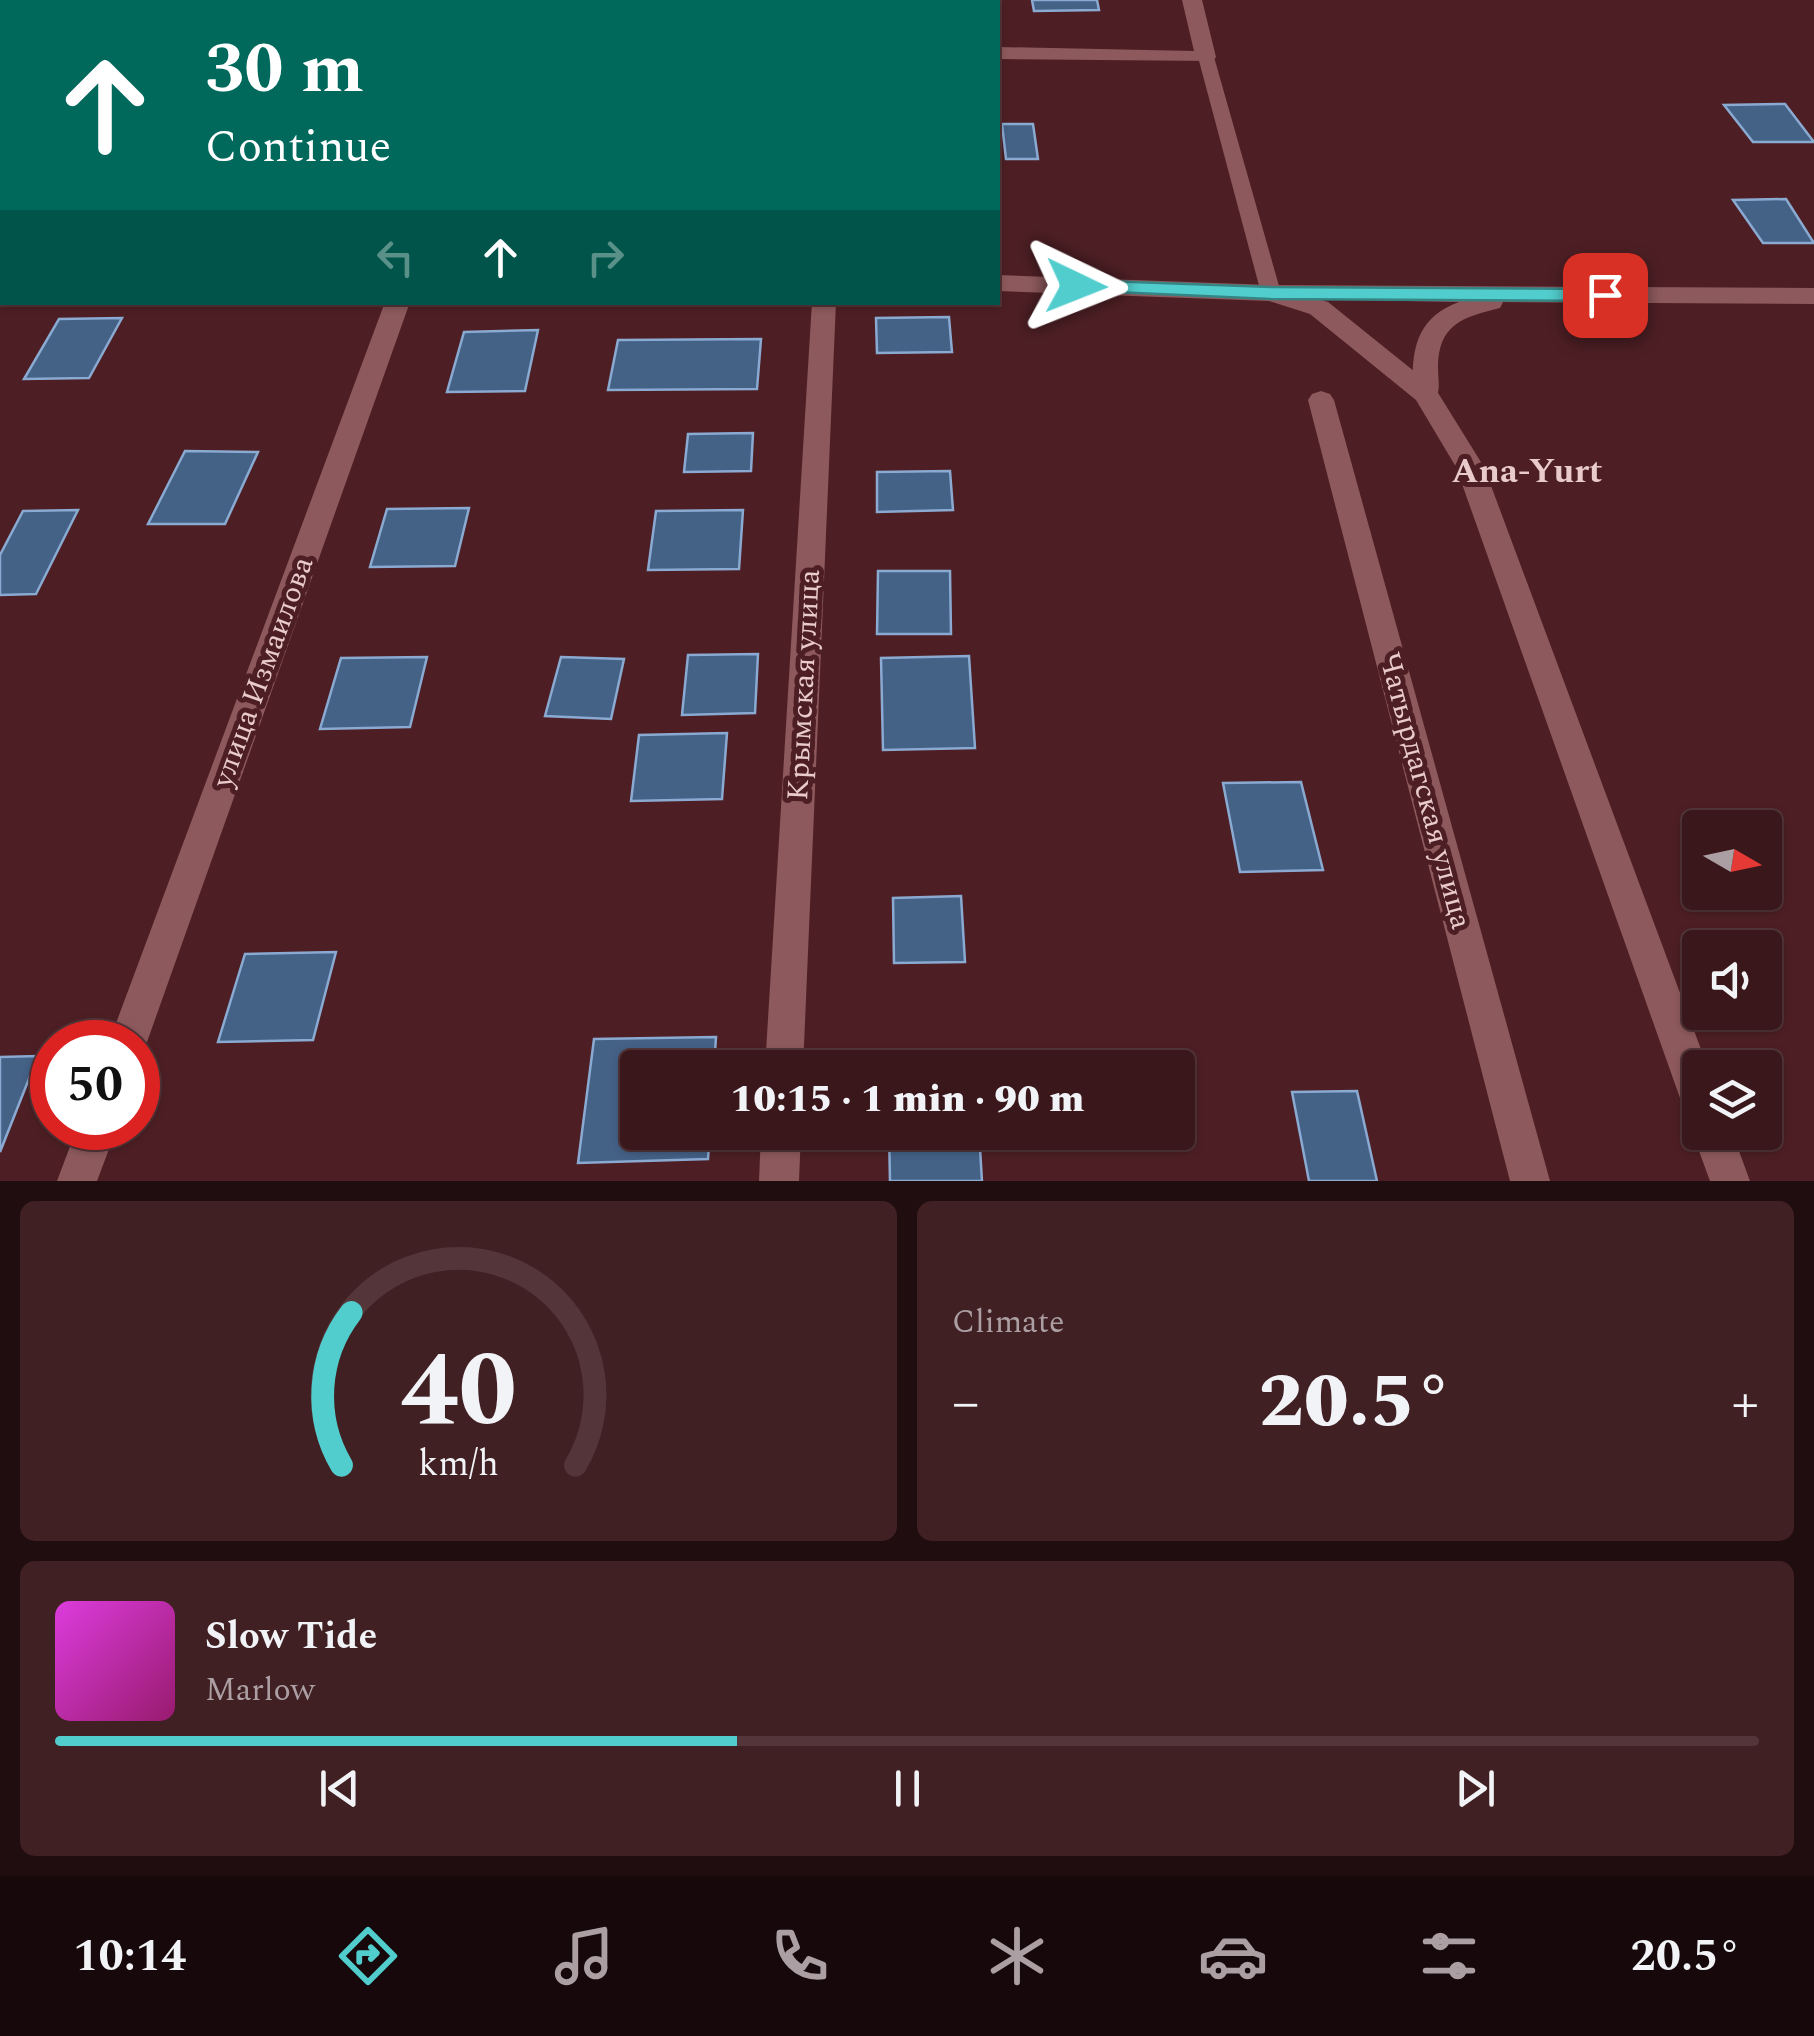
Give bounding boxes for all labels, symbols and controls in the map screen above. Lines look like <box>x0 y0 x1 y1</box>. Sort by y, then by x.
text: 30 m <box>205 17 364 123</box>
icon: ahead <box>40 40 170 170</box>
text: Continue <box>205 113 391 182</box>
icon: left <box>368 230 423 285</box>
icon: ahead <box>473 230 528 285</box>
icon: right <box>578 230 633 285</box>
position arrow <box>1024 234 1128 338</box>
pin <box>1563 253 1648 338</box>
icon: arrive <box>1578 268 1633 323</box>
district label: Ana-Yurt <box>1451 445 1603 498</box>
street label: улица Измаилова <box>199 550 326 795</box>
street label: Крымская улица <box>775 568 833 802</box>
street label: Чатырдагская улица <box>1366 648 1484 935</box>
north arrow <box>1682 810 1782 910</box>
map controls <box>1682 810 1782 1150</box>
button: sound <box>1682 930 1782 1030</box>
speed limit sign: 50 <box>30 1020 160 1150</box>
button: layers <box>1682 1050 1782 1150</box>
text: 10:15 · 1 min · 90 m <box>730 1071 1085 1129</box>
text: Climate <box>952 1298 1064 1347</box>
text: 40 <box>400 1313 517 1471</box>
text: 20.5° <box>1259 1346 1452 1460</box>
text: − <box>952 1362 980 1445</box>
text: + <box>1731 1362 1759 1445</box>
text: km/h <box>418 1437 499 1492</box>
text: Slow Tide <box>205 1608 377 1666</box>
text: Marlow <box>205 1666 315 1715</box>
icon: previous <box>312 1761 367 1816</box>
icon: pause <box>880 1761 935 1816</box>
icon: next <box>1448 1761 1503 1816</box>
icon: directions <box>333 1921 403 1991</box>
icon: music <box>549 1921 619 1991</box>
icon: phone <box>765 1921 835 1991</box>
icon: climate <box>982 1921 1052 1991</box>
icon: car <box>1198 1921 1268 1991</box>
icon: filters <box>1414 1921 1484 1991</box>
text: 10:14 <box>73 1922 186 1991</box>
text: 20.5° <box>1631 1922 1741 1991</box>

